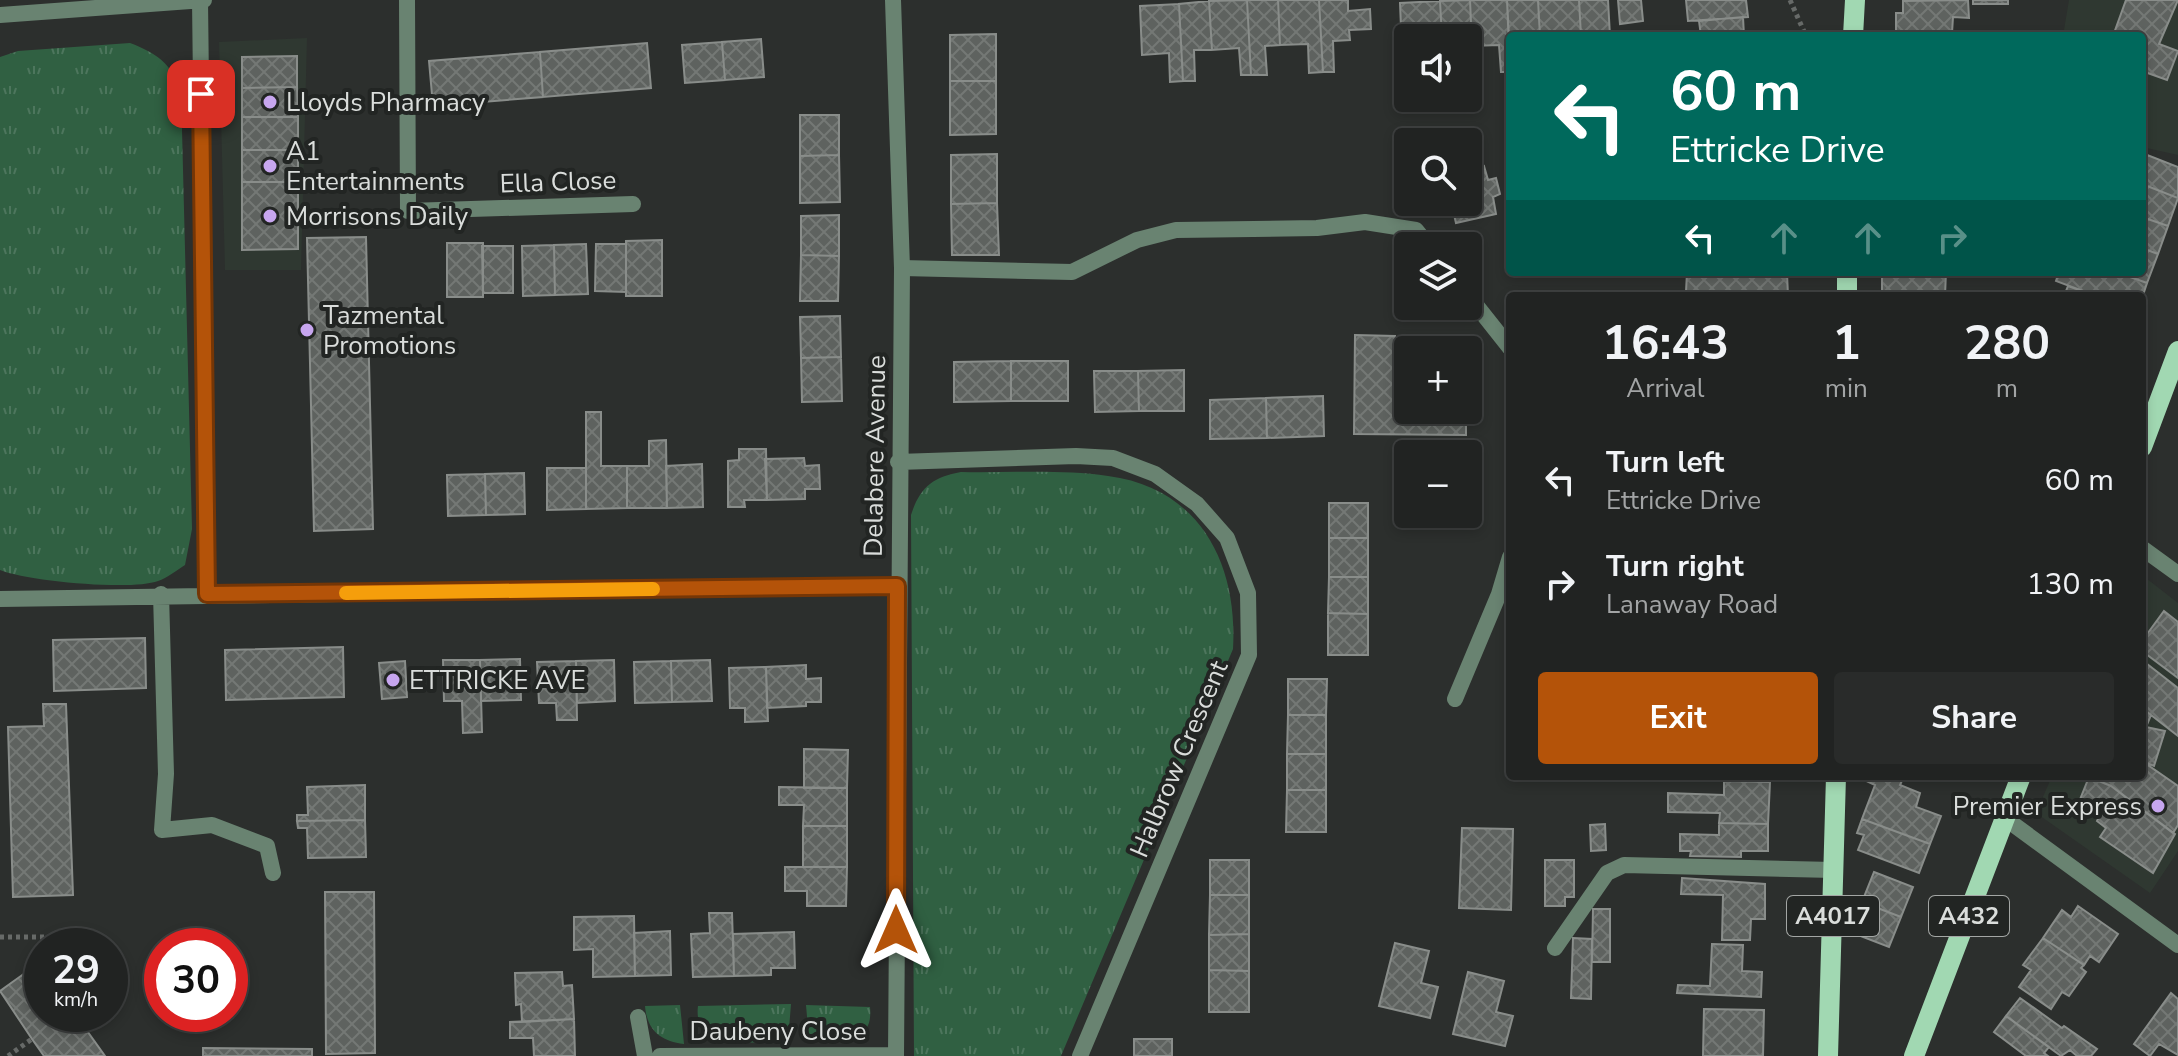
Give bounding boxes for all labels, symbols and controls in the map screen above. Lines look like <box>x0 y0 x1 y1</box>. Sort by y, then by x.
map controls <box>1394 24 1482 528</box>
button: sound <box>1394 24 1482 112</box>
text: 60 m <box>1670 53 1801 130</box>
pin <box>167 60 235 128</box>
icon: left <box>1538 64 1642 168</box>
icon: arrive <box>179 72 223 116</box>
place label: Lloyds Pharmacy <box>286 85 486 120</box>
marker: Lloyds Pharmacy <box>261 93 279 111</box>
text: Ettricke Drive <box>1670 126 1885 175</box>
button: search <box>1394 128 1482 216</box>
place label: A1 Entertainments <box>286 134 465 199</box>
marker: A1 Entertainments <box>261 157 279 175</box>
street label: Ella Close <box>499 162 617 202</box>
place label: Morrisons Daily <box>286 199 469 234</box>
marker: Morrisons Daily <box>261 207 279 225</box>
icon: left <box>1678 216 1722 260</box>
icon: ahead <box>1762 216 1806 260</box>
icon: ahead <box>1846 216 1890 260</box>
icon: right <box>1930 216 1974 260</box>
button: layers <box>1394 232 1482 320</box>
place label: Tazmental Promotions <box>323 298 456 363</box>
text: 16:43 <box>1602 310 1729 376</box>
text: 1 <box>1832 310 1861 376</box>
text: 280 <box>1964 310 2050 376</box>
marker: Tazmental Promotions <box>298 321 316 339</box>
button: + <box>1394 336 1482 424</box>
street label: Delabere Avenue <box>856 355 894 557</box>
text: Arrival <box>1626 371 1705 406</box>
text: min <box>1825 371 1868 406</box>
text: m <box>1996 371 2018 406</box>
button: − <box>1394 440 1482 528</box>
text: Turn left <box>1606 442 1724 483</box>
icon: left <box>1538 458 1582 502</box>
text: 60 m <box>2045 460 2114 501</box>
text: Ettricke Drive <box>1606 483 1761 518</box>
text: Turn right <box>1606 546 1744 587</box>
icon: right <box>1538 562 1582 606</box>
text: 130 m <box>2027 564 2114 605</box>
text: Lanaway Road <box>1606 587 1778 622</box>
street label: Halbrow Crescent <box>1122 654 1237 863</box>
place label: ETTRICKE AVE <box>409 663 586 698</box>
marker: ETTRICKE AVE <box>384 671 402 689</box>
button: Exit <box>1538 672 1818 764</box>
button: Share <box>1834 672 2114 764</box>
place label: Premier Express <box>1953 789 2142 824</box>
marker: Premier Express <box>2149 797 2167 815</box>
position arrow <box>854 888 938 972</box>
road number: A4017 <box>1787 896 1879 936</box>
road number: A432 <box>1929 896 2009 936</box>
speed limit sign: 30 <box>144 928 248 1032</box>
text: 29 <box>52 943 100 997</box>
text: km/h <box>54 986 98 1013</box>
street label: Daubeny Close <box>689 1014 867 1049</box>

